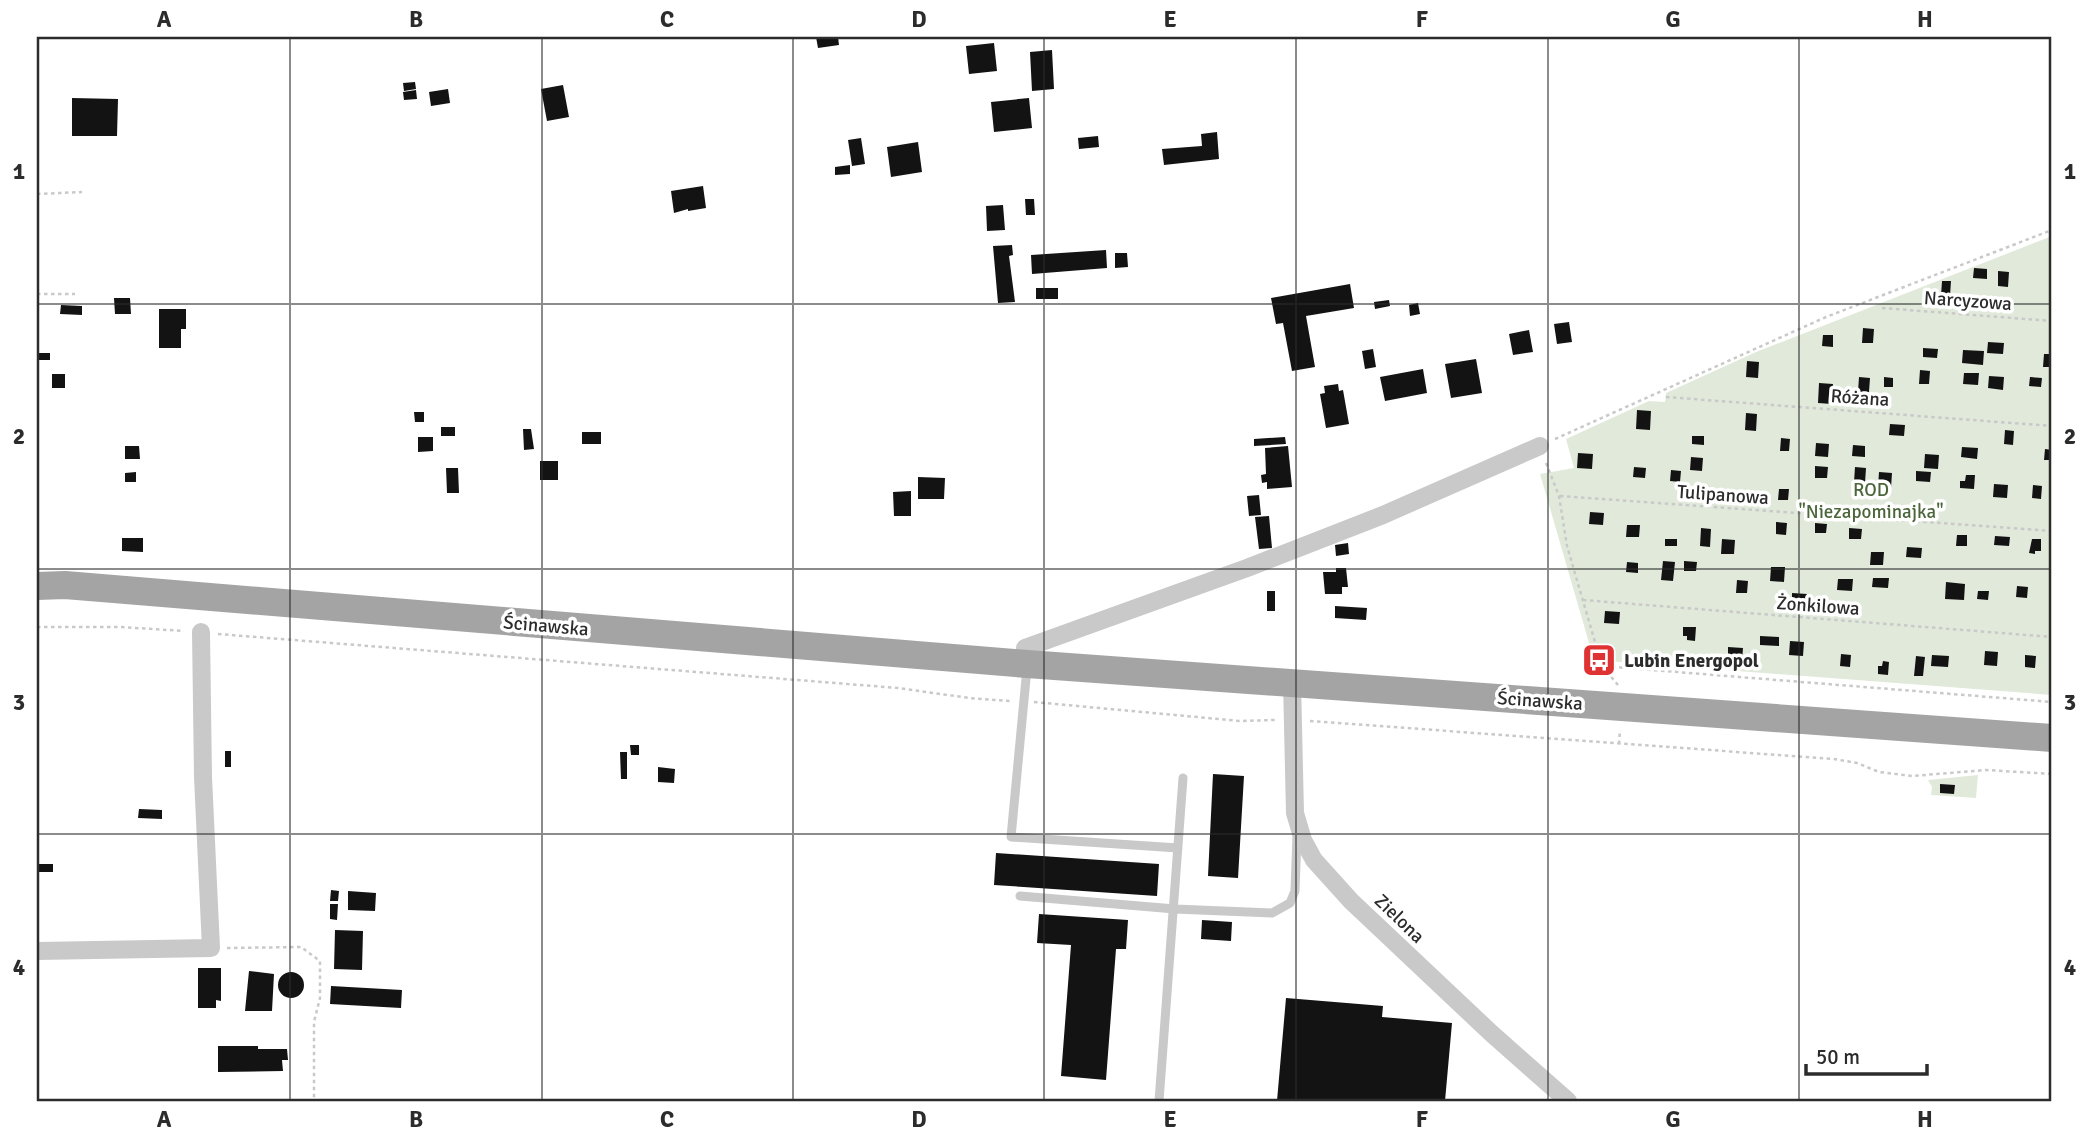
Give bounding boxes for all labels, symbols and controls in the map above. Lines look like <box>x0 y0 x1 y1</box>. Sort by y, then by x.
text: A <box>157 5 172 34</box>
text: B <box>409 5 423 34</box>
text: C <box>660 5 674 34</box>
text: D <box>911 5 927 34</box>
text: E <box>1163 5 1177 34</box>
text: F <box>1416 5 1428 34</box>
text: G <box>1665 5 1681 34</box>
text: H <box>1917 5 1933 34</box>
text: 1 <box>13 157 25 186</box>
text: 1 <box>2064 157 2076 186</box>
street label: Narcyzowa <box>1923 286 2013 316</box>
street label: Różana <box>1830 384 1890 412</box>
text: 2 <box>13 422 25 451</box>
text: 2 <box>2064 422 2076 451</box>
park label: ROD "Niezapominajka" <box>1798 478 1944 524</box>
street label: Tulipanowa <box>1676 480 1770 510</box>
street label: Żonkilowa <box>1776 591 1860 621</box>
street label: Ścinawska <box>502 610 590 642</box>
bus stop icon: Lubin Energopol <box>1580 641 1618 679</box>
place label: Lubin Energopol <box>1624 649 1759 673</box>
street label: Ścinawska <box>1496 686 1584 716</box>
text: 3 <box>13 688 25 717</box>
text: 3 <box>2064 688 2076 717</box>
street label: Zielona <box>1369 889 1429 948</box>
text: 4 <box>13 953 25 982</box>
text: 4 <box>2064 953 2076 982</box>
scale bar <box>1806 1033 1926 1077</box>
text: 50 m <box>1816 1044 1860 1070</box>
text: A <box>157 1105 172 1134</box>
text: B <box>409 1105 423 1134</box>
text: C <box>660 1105 674 1134</box>
text: D <box>911 1105 927 1134</box>
text: E <box>1163 1105 1177 1134</box>
text: F <box>1416 1105 1428 1134</box>
text: G <box>1665 1105 1681 1134</box>
text: H <box>1917 1105 1933 1134</box>

